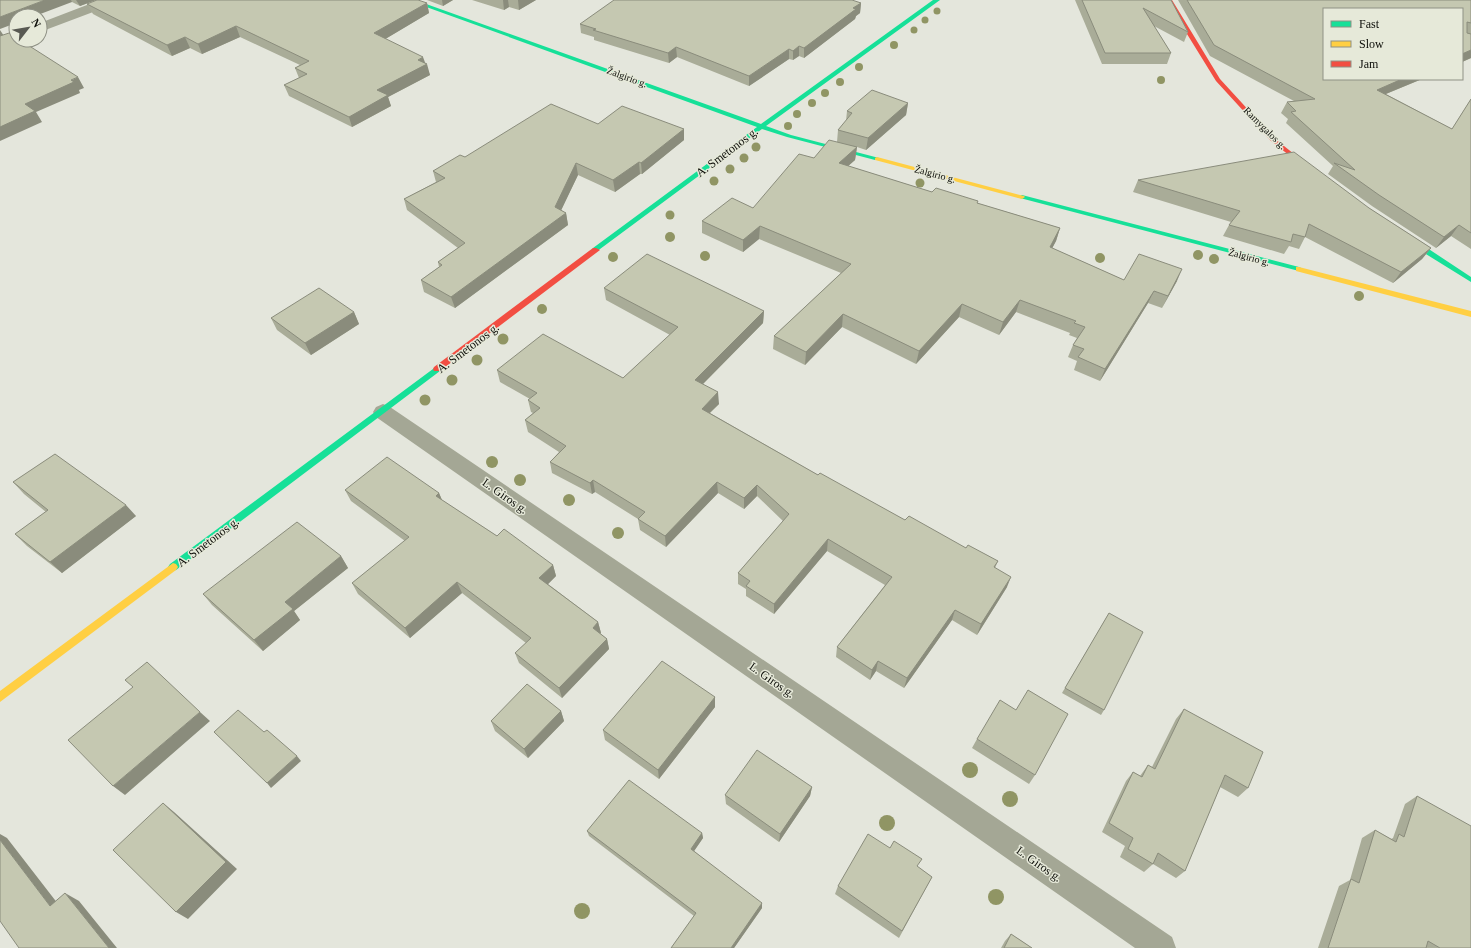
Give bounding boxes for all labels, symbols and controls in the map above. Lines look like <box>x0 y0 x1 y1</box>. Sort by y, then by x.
north arrow <box>8 8 48 48</box>
legend <box>1323 8 1463 80</box>
text: N <box>29 16 44 29</box>
text: Fast <box>1359 17 1380 31</box>
text: Slow <box>1359 37 1384 51</box>
text: Jam <box>1359 57 1379 71</box>
street label: Žalgirio g. <box>605 65 649 89</box>
street label: Ramygalos g. <box>1242 105 1288 151</box>
street label: A. Smetonos g. <box>693 124 761 180</box>
street label: Žalgirio g. <box>913 163 957 185</box>
street label: Žalgirio g. <box>1227 246 1271 268</box>
street label: A. Smetonos g. <box>434 320 502 376</box>
street label: L. Giros g. <box>480 475 530 517</box>
street label: A. Smetonos g. <box>174 514 242 570</box>
street label: L. Giros g. <box>747 659 797 701</box>
street label: L. Giros g. <box>1014 843 1064 885</box>

